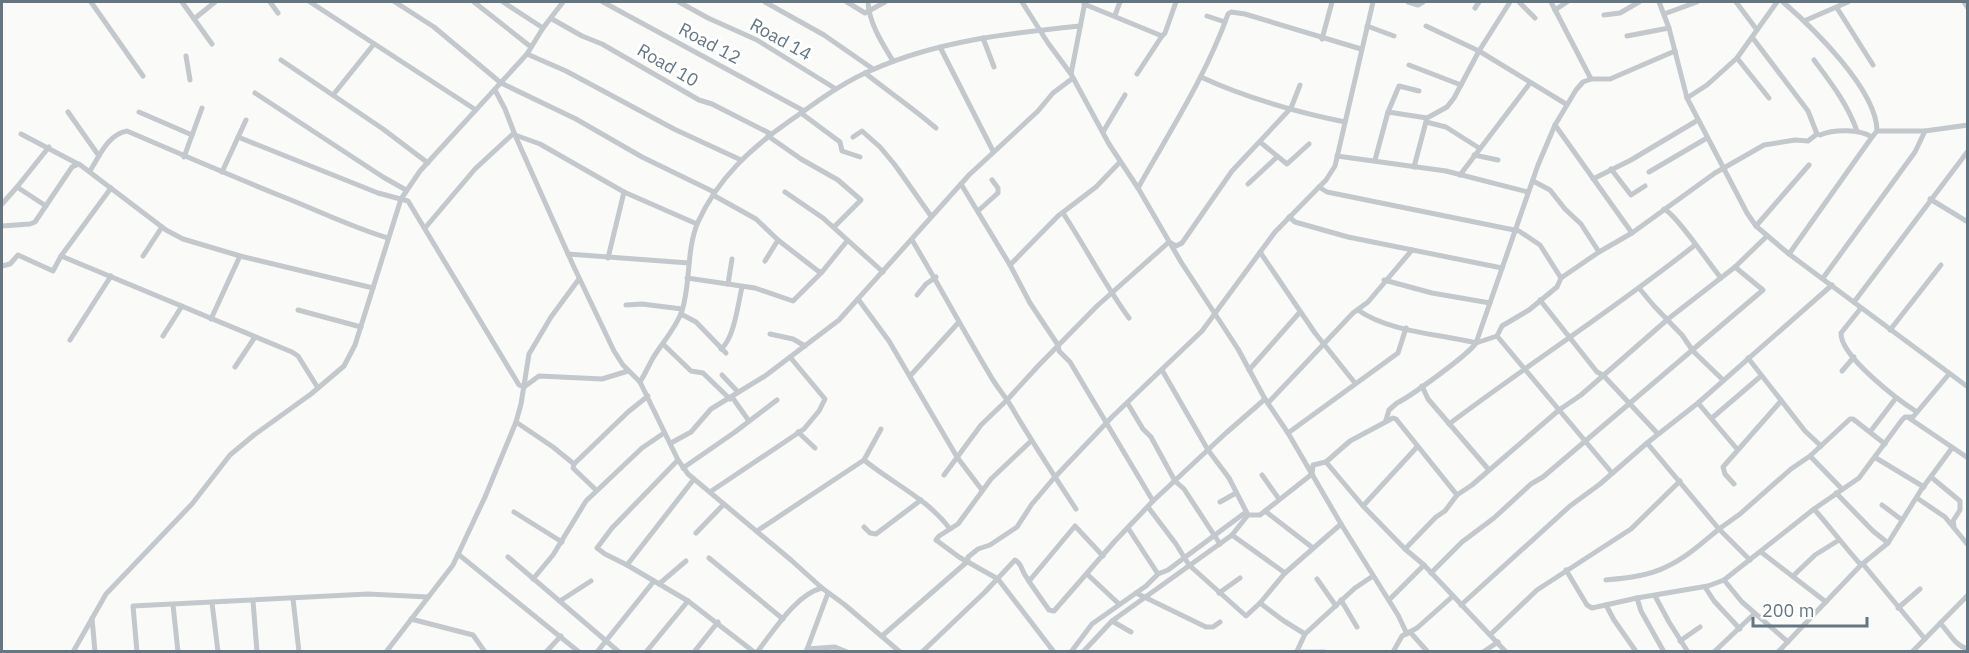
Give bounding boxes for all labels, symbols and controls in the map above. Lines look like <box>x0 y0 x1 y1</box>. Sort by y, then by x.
street label: Road 14 <box>746 13 816 65</box>
street label: Road 12 <box>675 17 745 69</box>
street label: Road 10 <box>633 38 703 92</box>
scale bar <box>1753 590 1867 628</box>
text: 200 m <box>1762 599 1814 622</box>

